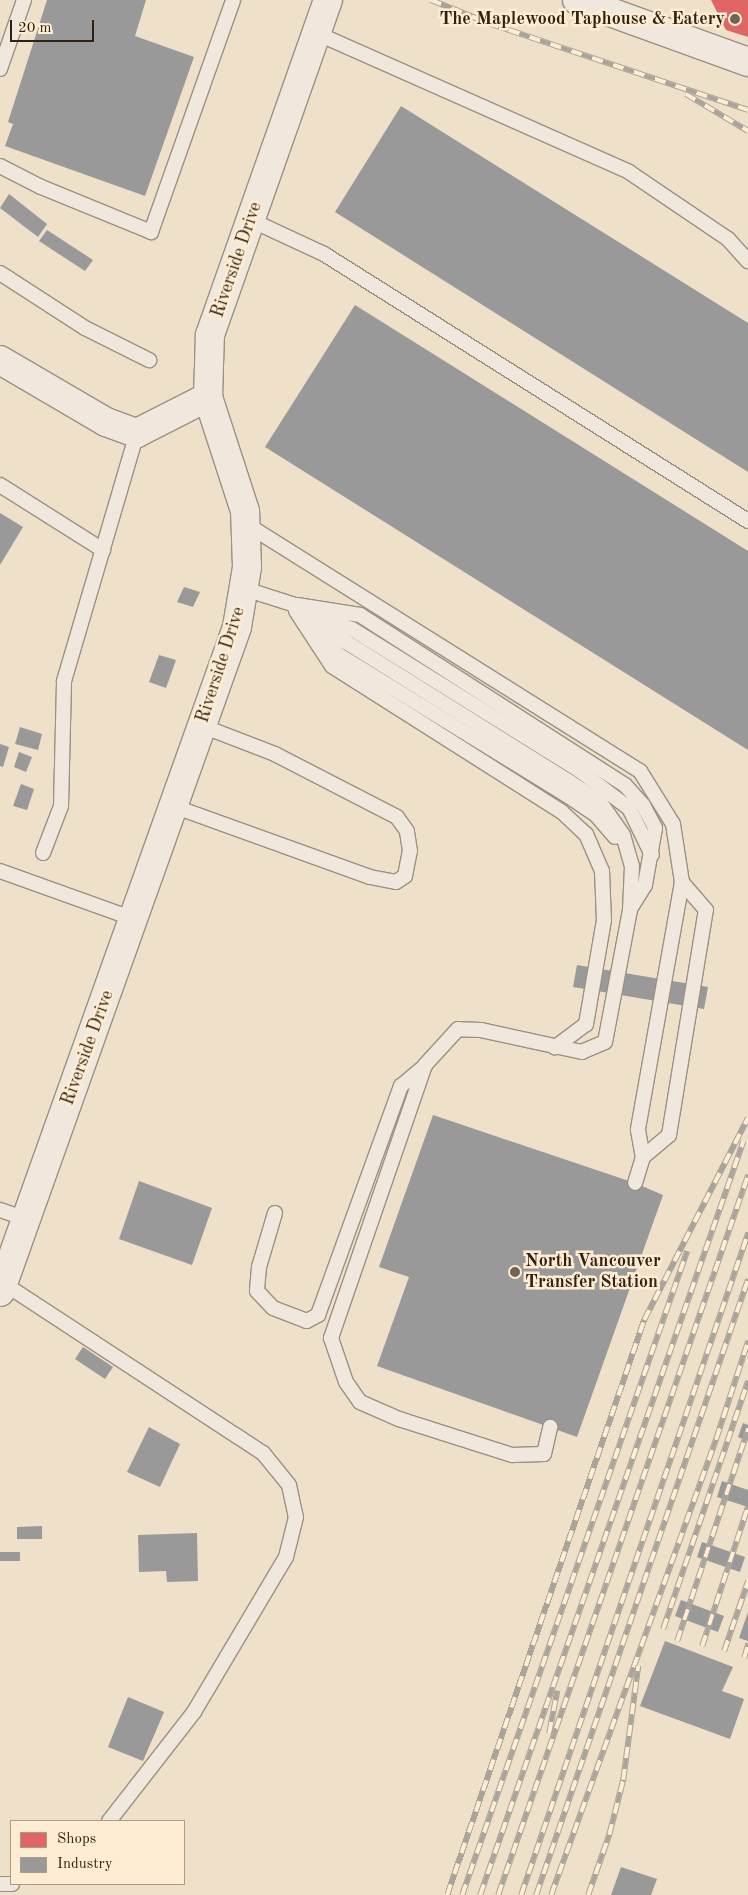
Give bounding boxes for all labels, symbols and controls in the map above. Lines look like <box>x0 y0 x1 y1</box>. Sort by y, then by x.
place label: The Maplewood Taphouse & Eatery <box>439 8 725 30</box>
scale bar <box>12 10 96 42</box>
marker: The Maplewood Taphouse & Eatery <box>729 13 741 25</box>
text: 20 m <box>18 21 52 36</box>
street label: Riverside Drive <box>207 199 267 321</box>
street label: Riverside Drive <box>192 604 250 726</box>
street label: Riverside Drive <box>57 988 119 1108</box>
place label: North Vancouver Transfer Station <box>525 1251 661 1294</box>
marker: North Vancouver Transfer Station <box>509 1266 521 1278</box>
legend <box>10 1820 185 1885</box>
text: Shops <box>57 1832 96 1847</box>
text: Industry <box>57 1857 113 1872</box>

